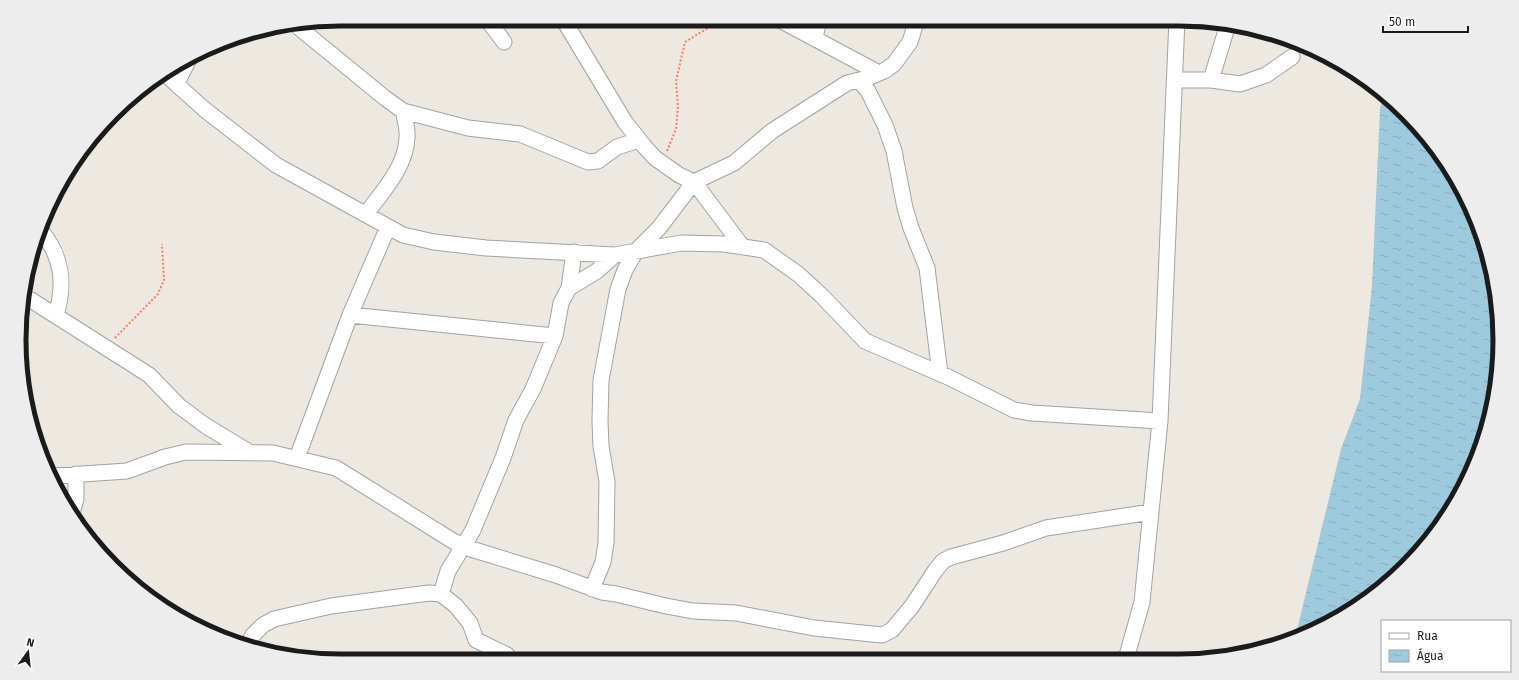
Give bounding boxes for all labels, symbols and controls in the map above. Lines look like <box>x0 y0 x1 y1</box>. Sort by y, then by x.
scale bar <box>1383 8 1468 34</box>
text: 50 m <box>1389 15 1415 29</box>
legend <box>1381 620 1511 672</box>
text: Rua <box>1417 629 1438 643</box>
north arrow <box>8 632 48 672</box>
text: N <box>25 636 36 650</box>
text: Água <box>1417 648 1444 663</box>

